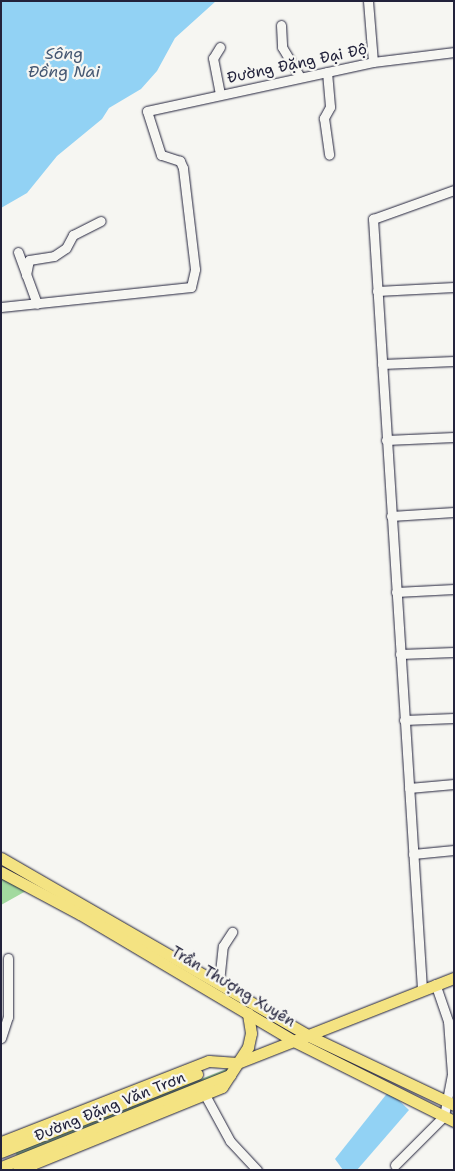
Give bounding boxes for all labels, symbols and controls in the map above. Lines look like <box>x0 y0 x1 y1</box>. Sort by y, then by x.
street label: Đường Đặng Đại Độ <box>226 40 368 88</box>
water label: Sông Đồng Nai <box>28 44 100 82</box>
street label: Trần Thượng Xuyên <box>168 943 298 1031</box>
street label: Đường Đặng Văn Trơn <box>32 1069 188 1145</box>

